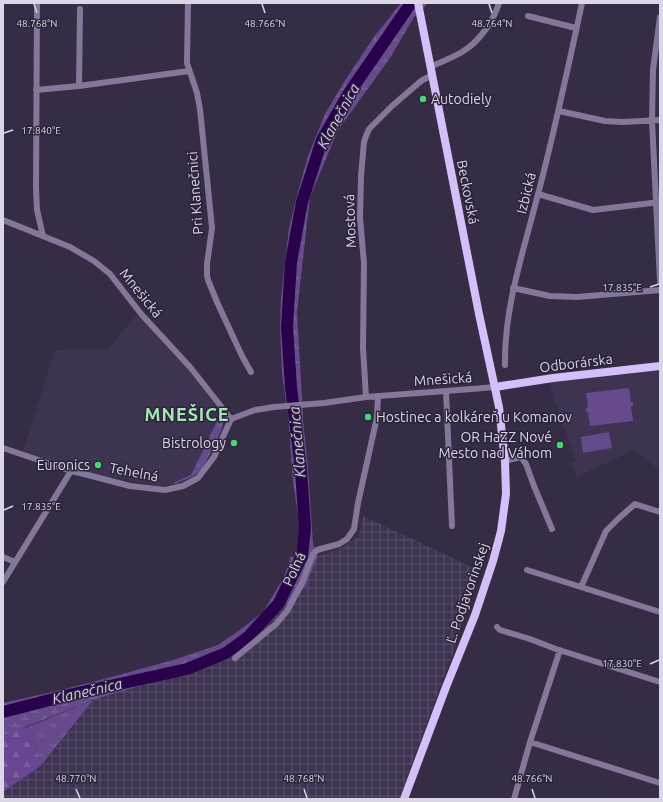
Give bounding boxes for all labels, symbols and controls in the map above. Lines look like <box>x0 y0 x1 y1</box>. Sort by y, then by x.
text: 48.768°N <box>16 18 58 29</box>
text: 48.766°N <box>244 18 286 29</box>
text: 48.764°N <box>471 18 513 29</box>
water label: Klanečnica <box>313 81 363 151</box>
place label: Autodiely <box>431 91 492 107</box>
marker: Autodiely <box>418 94 428 104</box>
text: 17.840°E <box>21 125 61 136</box>
street label: Pri Klanečnici <box>184 151 206 235</box>
street label: Beckovská <box>454 158 482 226</box>
street label: Izbická <box>513 170 539 216</box>
street label: Mostová <box>341 194 359 248</box>
street label: Mnešická <box>116 265 166 321</box>
text: 17.835°E <box>602 282 642 293</box>
street label: Odborárska <box>539 351 613 375</box>
street label: Mnešická <box>413 369 473 389</box>
district label: MNEŠICE <box>144 403 230 424</box>
water label: Klanečnica <box>285 406 309 478</box>
place label: Hostinec a kolkáreň u Komanov <box>376 409 572 425</box>
marker: Hostinec a kolkáreň u Komanov <box>363 412 373 422</box>
place label: OR HaZZ Nové Mesto nad Váhom <box>438 429 552 461</box>
place label: Bistrology <box>162 435 226 451</box>
marker: Bistrology <box>229 438 239 448</box>
marker: OR HaZZ Nové Mesto nad Váhom <box>555 440 565 450</box>
place label: Euronics <box>37 457 90 473</box>
street label: Tehelná <box>108 459 160 485</box>
marker: Euronics <box>93 460 103 470</box>
text: 17.835°E <box>21 501 61 512</box>
street label: Ľ. Podjavorinskej <box>442 541 492 645</box>
street label: Poľná <box>279 550 309 588</box>
text: 17.830°E <box>602 658 642 669</box>
water label: Klanečnica <box>50 675 124 707</box>
text: 48.770°N <box>55 773 97 784</box>
text: 48.768°N <box>283 773 325 784</box>
text: 48.766°N <box>511 773 553 784</box>

